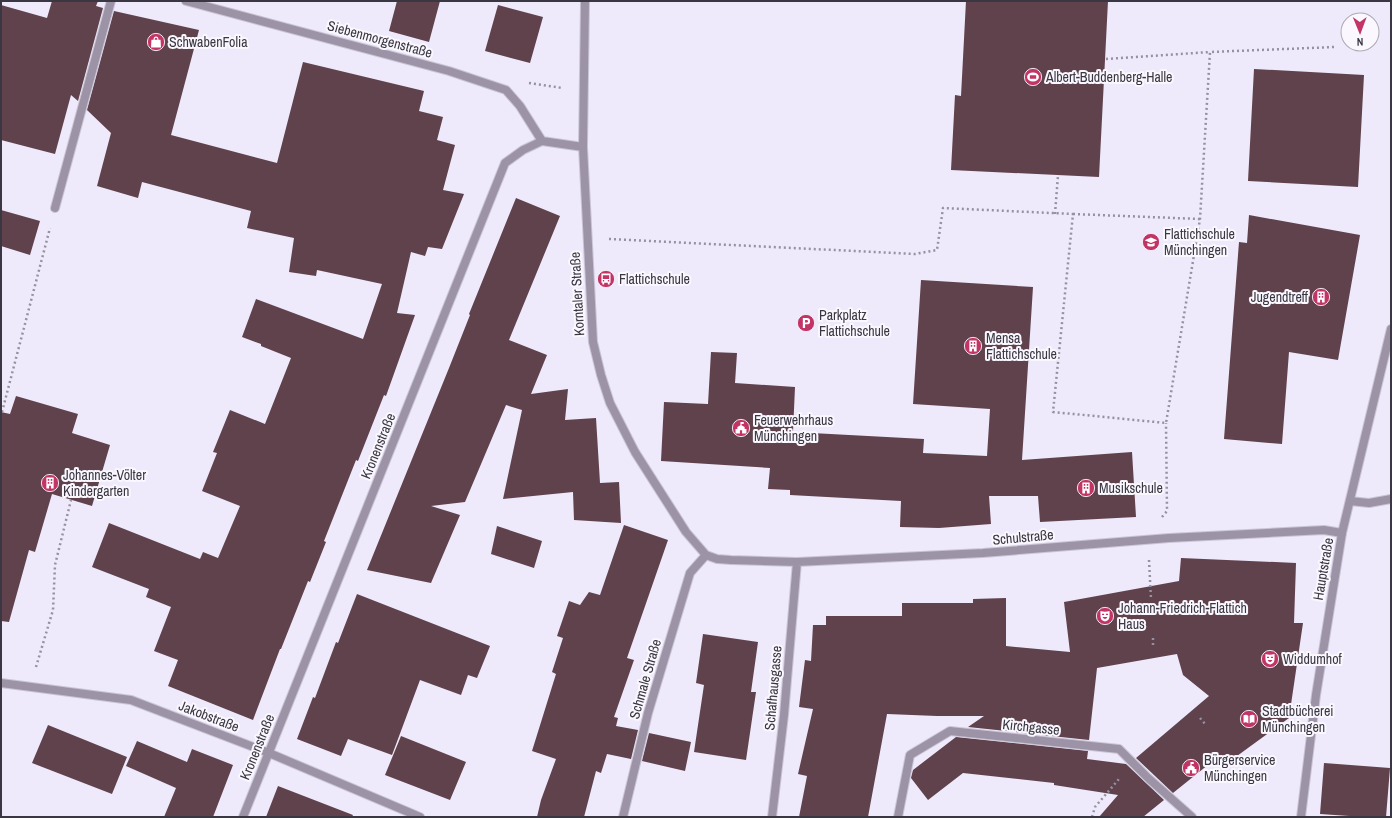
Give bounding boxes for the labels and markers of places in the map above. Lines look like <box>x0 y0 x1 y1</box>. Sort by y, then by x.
shop icon: SchwabenFolia <box>146 32 166 52</box>
place label: SchwabenFolia <box>169 33 248 51</box>
sports icon: Albert-Buddenberg-Halle <box>1023 67 1043 87</box>
place label: Albert-Buddenberg-Halle <box>1045 68 1172 86</box>
place label: Flattichschule Münchingen <box>1164 225 1235 259</box>
school or university icon: Flattichschule Münchingen <box>1141 232 1161 252</box>
bus stop icon: Flattichschule <box>596 269 616 289</box>
place label: Flattichschule <box>619 270 690 288</box>
building icon: Jugendtreff <box>1311 287 1331 307</box>
place label: Jugendtreff <box>1251 288 1309 306</box>
place label: Parkplatz Flattichschule <box>819 306 890 340</box>
parking icon: Parkplatz Flattichschule <box>796 313 816 333</box>
place label: Mensa Flattichschule <box>986 329 1057 363</box>
building icon: Mensa Flattichschule <box>963 336 983 356</box>
place label: Feuerwehrhaus Münchingen <box>754 411 833 445</box>
public building icon: Feuerwehrhaus Münchingen <box>731 418 751 438</box>
place label: Johannes-Völter Kindergarten <box>63 466 146 500</box>
building icon: Johannes-Völter Kindergarten <box>40 473 60 493</box>
building icon: Musikschule <box>1076 478 1096 498</box>
place label: Musikschule <box>1099 479 1163 497</box>
place label: Johann-Friedrich-Flattich Haus <box>1118 599 1247 633</box>
theatre icon: Johann-Friedrich-Flattich Haus <box>1095 606 1115 626</box>
theatre icon: Widdumhof <box>1260 649 1280 669</box>
place label: Widdumhof <box>1283 650 1343 668</box>
place label: Stadtbücherei Münchingen <box>1262 702 1333 736</box>
library icon: Stadtbücherei Münchingen <box>1239 709 1259 729</box>
place label: Bürgerservice Münchingen <box>1204 751 1275 785</box>
public building icon: Bürgerservice Münchingen <box>1181 758 1201 778</box>

